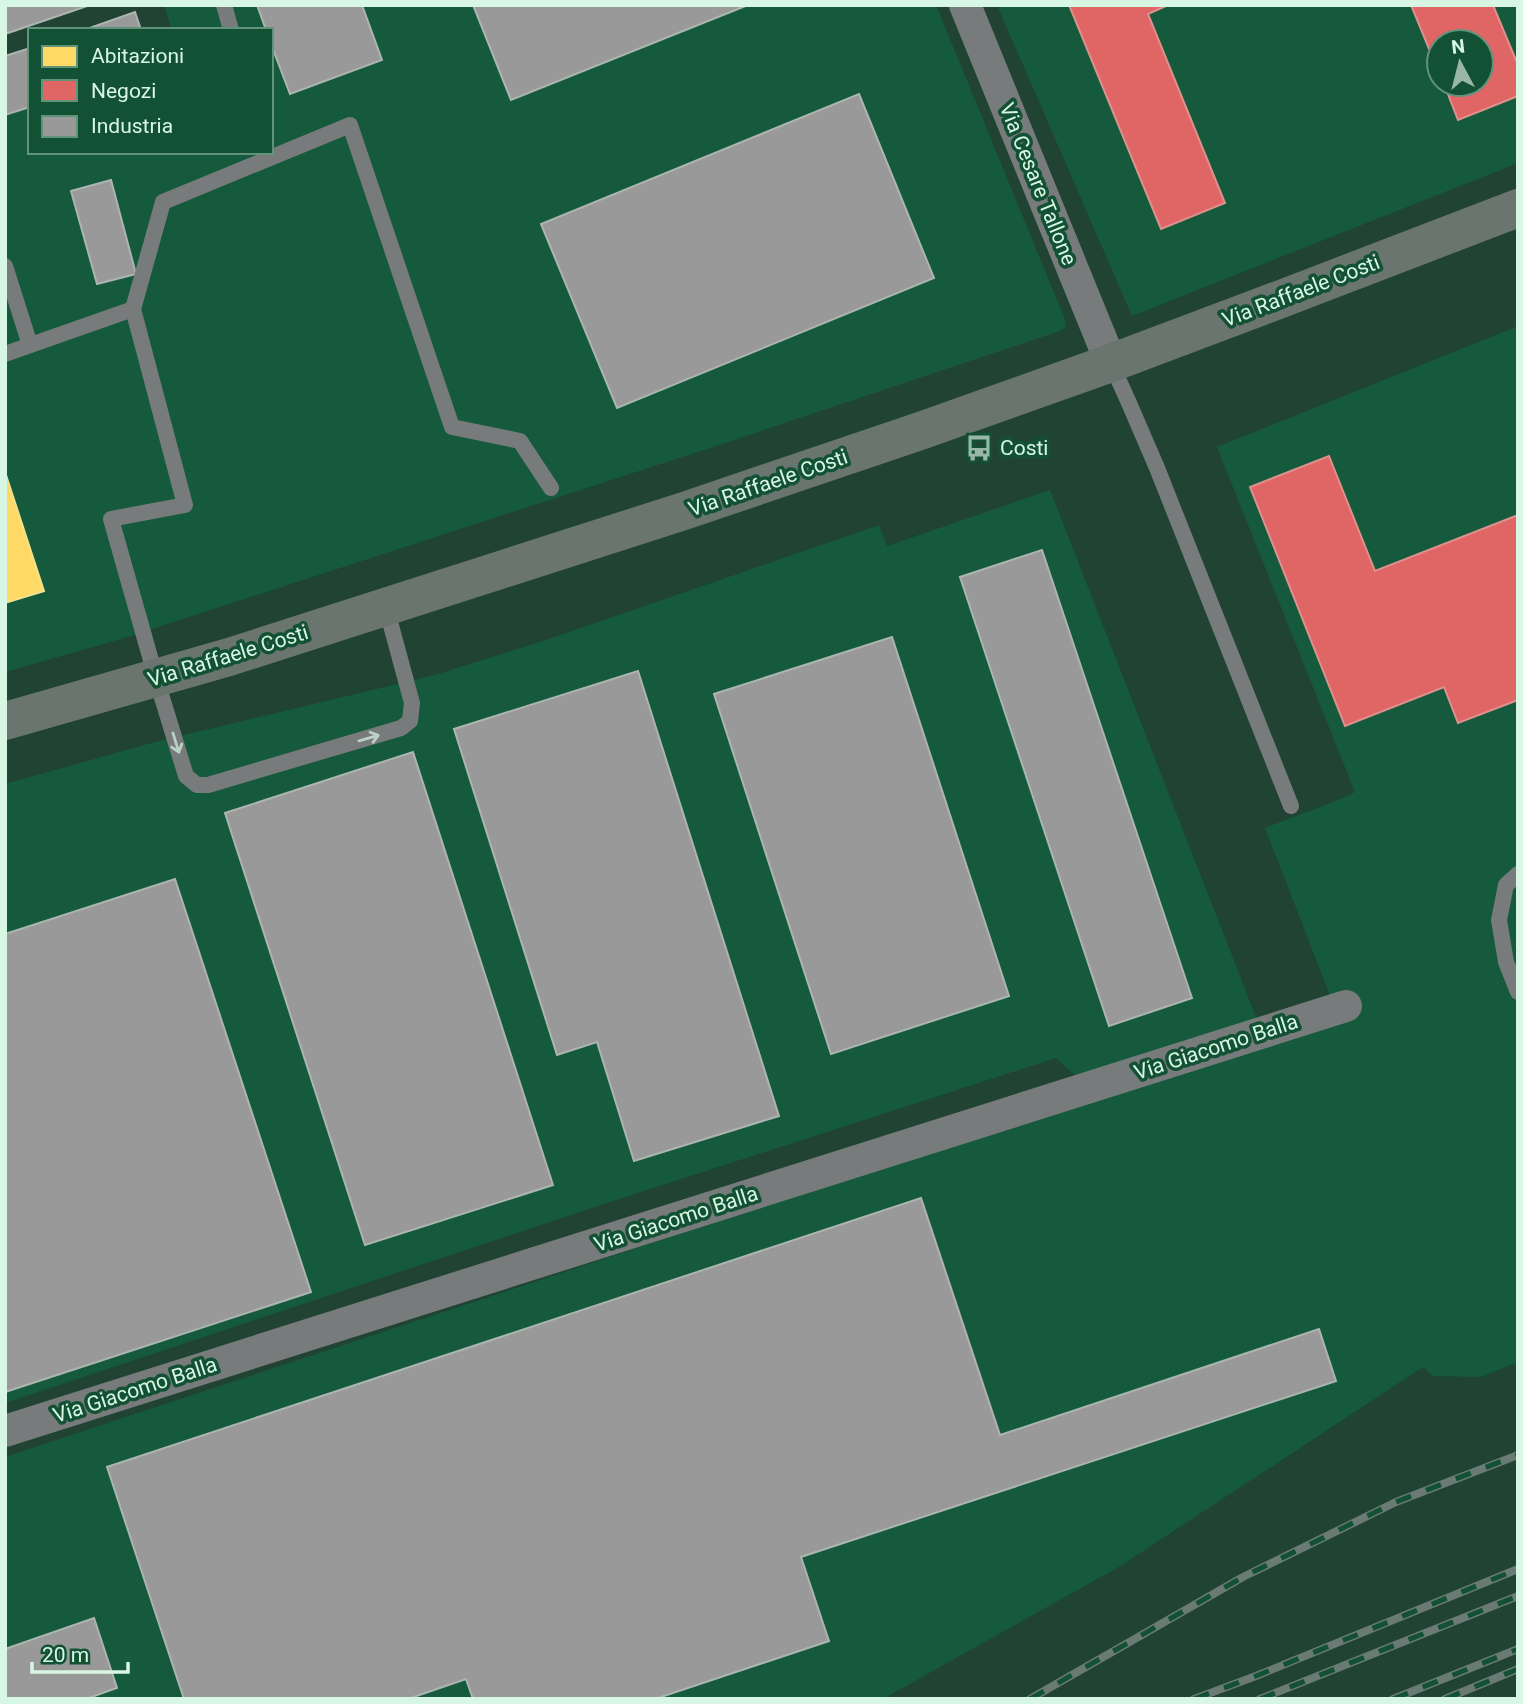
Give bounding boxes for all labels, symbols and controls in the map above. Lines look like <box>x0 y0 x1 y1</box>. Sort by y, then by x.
legend <box>28 28 273 154</box>
north arrow <box>1425 28 1495 98</box>
text: N <box>1450 34 1466 59</box>
text: Abitazioni <box>91 44 184 68</box>
text: Negozi <box>91 79 156 103</box>
street label: Via Cesare Tallone <box>995 99 1081 269</box>
text: Industria <box>91 114 173 138</box>
street label: Via Raffaele Costi <box>1219 250 1383 332</box>
bus stop icon: Costi <box>964 433 994 463</box>
place label: Costi <box>1000 436 1048 460</box>
street label: Via Raffaele Costi <box>685 445 851 521</box>
street label: Via Raffaele Costi <box>145 620 311 692</box>
one-way arrow <box>358 730 380 743</box>
one-way arrow <box>170 732 183 754</box>
street label: Via Giacomo Balla <box>1131 1009 1301 1085</box>
street label: Via Giacomo Balla <box>591 1181 761 1257</box>
street label: Via Giacomo Balla <box>50 1352 220 1428</box>
scale bar <box>32 1630 128 1674</box>
text: 20 m <box>42 1643 89 1667</box>

